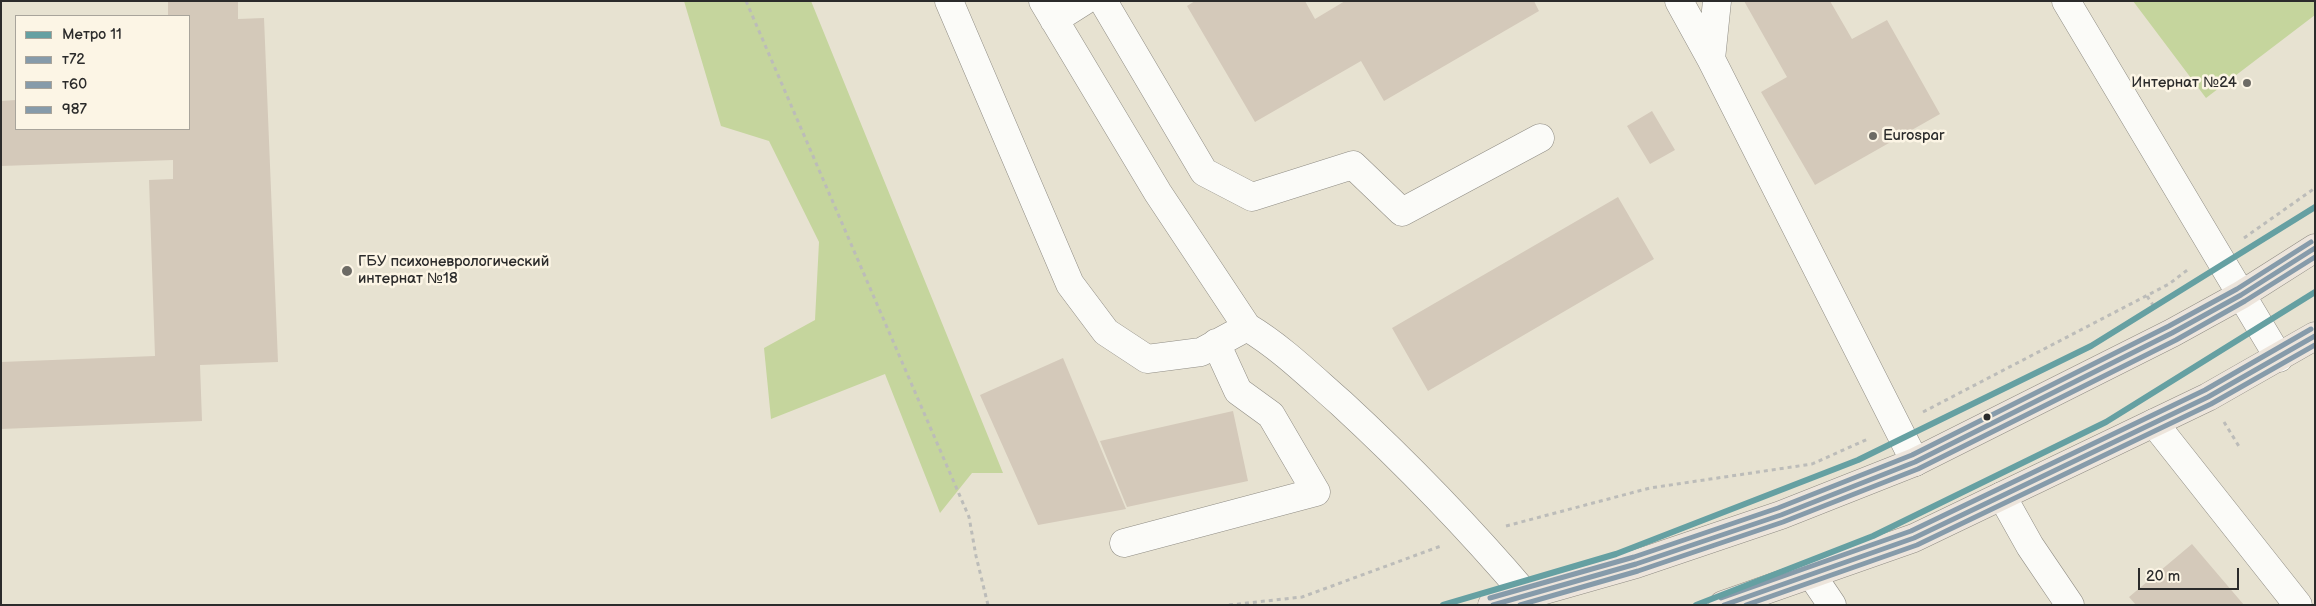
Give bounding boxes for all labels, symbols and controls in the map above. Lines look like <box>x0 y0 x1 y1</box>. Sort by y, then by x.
legend <box>15 15 190 130</box>
text: Метро 11 <box>62 25 122 44</box>
text: т72 <box>62 50 85 69</box>
place label: Интернат №24 <box>2131 74 2237 92</box>
text: т60 <box>62 75 87 94</box>
marker: Интернат №24 <box>2241 77 2253 89</box>
text: 987 <box>62 100 87 119</box>
place label: Eurospar <box>1883 127 1944 145</box>
marker: Eurospar <box>1867 130 1879 142</box>
place label: ГБУ психоневрологический интернат №18 <box>358 253 549 288</box>
marker: ГБУ психоневрологический интернат №18 <box>340 264 354 278</box>
unlabelled marker <box>1982 412 1992 422</box>
scale bar <box>2141 558 2242 590</box>
text: 20 m <box>2146 567 2180 586</box>

